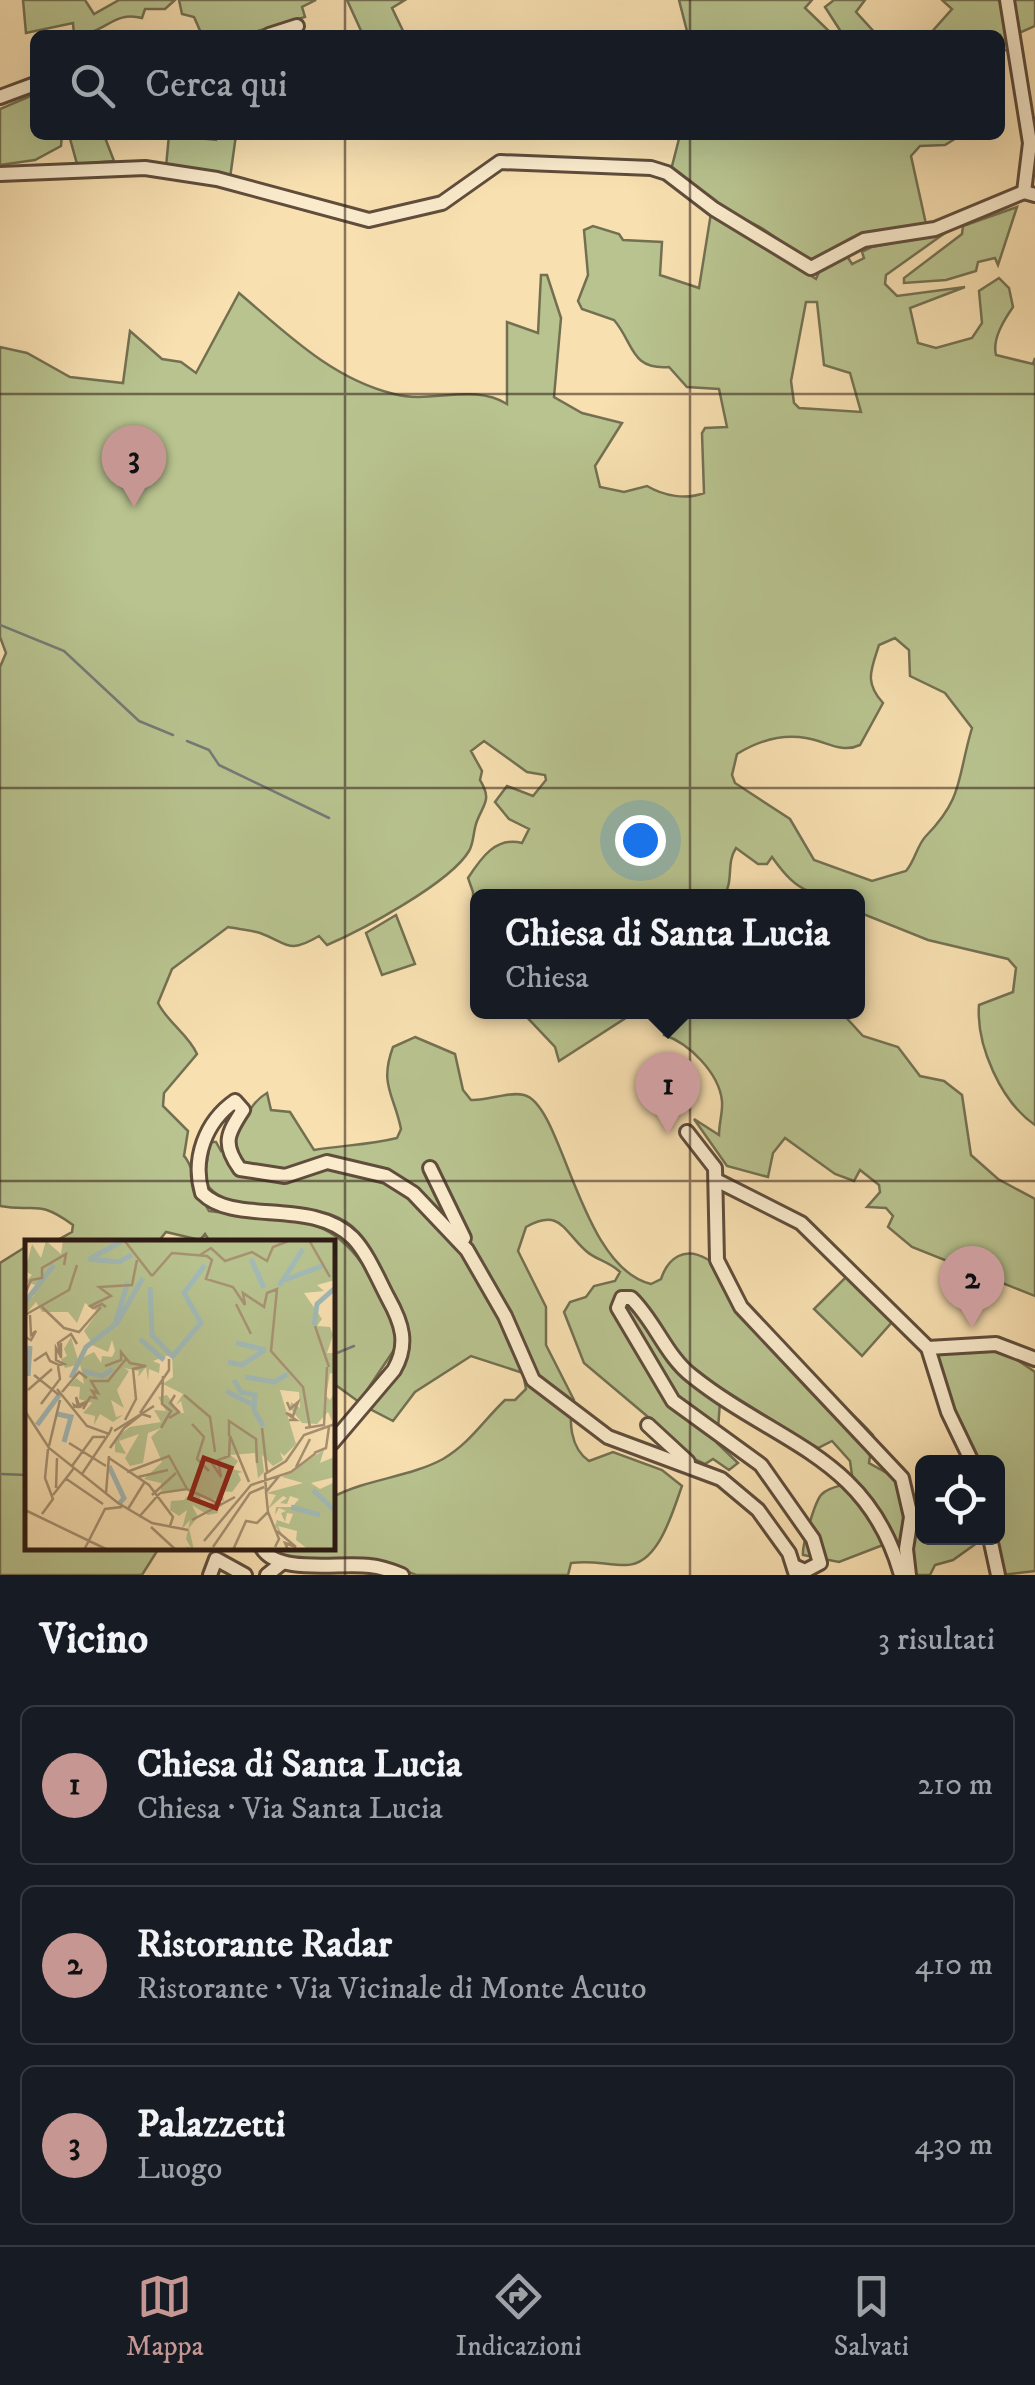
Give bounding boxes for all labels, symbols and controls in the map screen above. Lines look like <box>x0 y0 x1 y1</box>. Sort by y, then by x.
search box <box>30 30 1005 140</box>
icon: search <box>65 58 120 113</box>
text: Cerca qui <box>145 61 288 109</box>
pin: 3 <box>102 424 166 507</box>
your location <box>615 815 666 866</box>
popup <box>470 889 865 1019</box>
text: Chiesa di Santa Lucia <box>505 910 830 958</box>
text: Chiesa <box>505 958 589 998</box>
pin: 1 <box>636 1052 700 1134</box>
inset map <box>25 1240 335 1550</box>
pin: 2 <box>940 1246 1004 1328</box>
map controls <box>915 1455 1005 1545</box>
button: locate <box>915 1455 1005 1545</box>
text: Vicino <box>40 1614 148 1666</box>
text: 3 risultati <box>878 1620 995 1660</box>
text: Chiesa di Santa Lucia <box>137 1741 462 1789</box>
text: 1 <box>69 1765 80 1805</box>
text: 210 m <box>918 1765 993 1805</box>
text: Chiesa · Via Santa Lucia <box>137 1789 443 1829</box>
text: Ristorante Radar <box>137 1921 392 1969</box>
text: 2 <box>67 1945 82 1985</box>
text: 410 m <box>915 1945 993 1985</box>
text: Ristorante · Via Vicinale di Monte Acuto <box>137 1969 647 2009</box>
text: Palazzetti <box>137 2101 286 2149</box>
text: 3 <box>69 2125 80 2165</box>
text: 430 m <box>915 2125 993 2165</box>
text: Luogo <box>137 2149 222 2189</box>
tab: Mappa <box>126 2269 204 2364</box>
tab: Indicazioni <box>456 2269 582 2364</box>
tab: Salvati <box>834 2269 909 2364</box>

